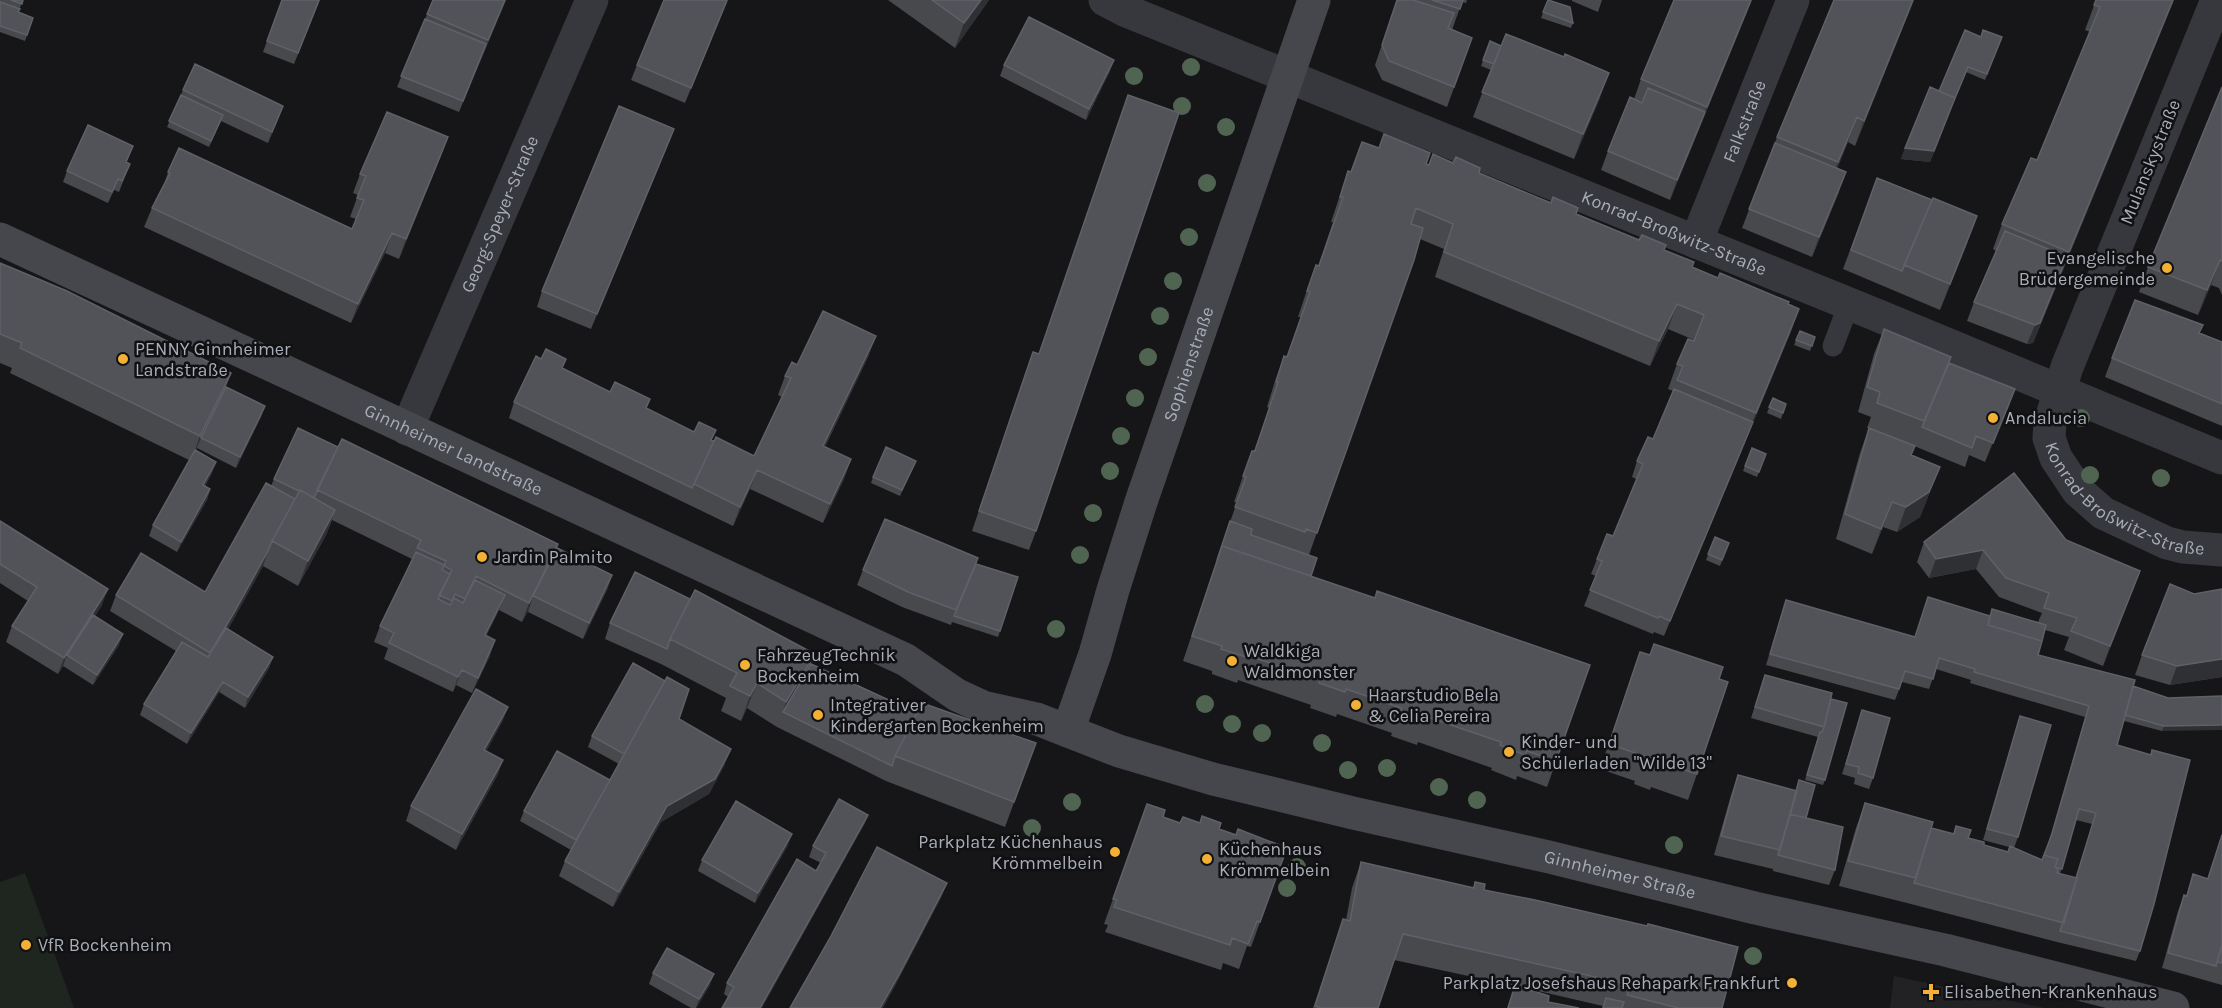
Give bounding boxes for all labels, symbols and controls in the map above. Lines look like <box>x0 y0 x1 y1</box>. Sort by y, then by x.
street label: Falkstraße <box>1718 77 1771 166</box>
street label: Mulanskystraße <box>2115 96 2185 228</box>
street label: Georg-Speyer-Straße <box>456 132 543 296</box>
street label: Konrad-Broßwitz-Straße <box>1578 186 1770 280</box>
place label: Evangelische Brüdergemeinde <box>2019 247 2155 290</box>
marker: Evangelische Brüdergemeinde <box>2160 261 2174 275</box>
street label: Sophienstraße <box>1158 304 1218 425</box>
place label: PENNY Ginnheimer Landstraße <box>135 338 291 381</box>
marker: PENNY Ginnheimer Landstraße <box>116 352 130 366</box>
street label: Ginnheimer Landstraße <box>361 399 546 501</box>
place label: Andalucia <box>2005 407 2087 429</box>
marker: Andalucia <box>1986 411 2000 425</box>
street label: Konrad-Broßwitz-Straße <box>2040 439 2205 560</box>
place label: Jardin Palmito <box>494 546 613 568</box>
marker: Jardin Palmito <box>475 550 489 564</box>
place label: Waldkiga Waldmonster <box>1244 640 1355 683</box>
place label: FahrzeugTechnik Bockenheim <box>757 644 896 687</box>
marker: Waldkiga Waldmonster <box>1225 654 1239 668</box>
marker: FahrzeugTechnik Bockenheim <box>738 658 752 672</box>
place label: Haarstudio Bela & Celia Pereira <box>1368 684 1499 727</box>
place label: Integrativer Kindergarten Bockenheim <box>830 694 1044 737</box>
marker: Haarstudio Bela & Celia Pereira <box>1349 698 1363 712</box>
marker: Integrativer Kindergarten Bockenheim <box>811 708 825 722</box>
place label: Kinder- und Schülerladen "Wilde 13" <box>1521 731 1712 774</box>
marker: Kinder- und Schülerladen "Wilde 13" <box>1502 745 1516 759</box>
place label: Parkplatz Küchenhaus Krömmelbein <box>918 831 1103 874</box>
place label: Küchenhaus Krömmelbein <box>1219 838 1330 881</box>
marker: Parkplatz Küchenhaus Krömmelbein <box>1108 845 1122 859</box>
street label: Ginnheimer Straße <box>1542 845 1698 904</box>
marker: Küchenhaus Krömmelbein <box>1200 852 1214 866</box>
place label: VfR Bockenheim <box>38 934 172 956</box>
marker: VfR Bockenheim <box>19 938 33 952</box>
place label: Parkplatz Josefshaus Rehapark Frankfurt <box>1443 972 1780 994</box>
marker: Parkplatz Josefshaus Rehapark Frankfurt <box>1785 976 1799 990</box>
place label: Elisabethen-Krankenhaus <box>1944 981 2157 1003</box>
marker: Elisabethen-Krankenhaus <box>1922 983 1940 1001</box>

